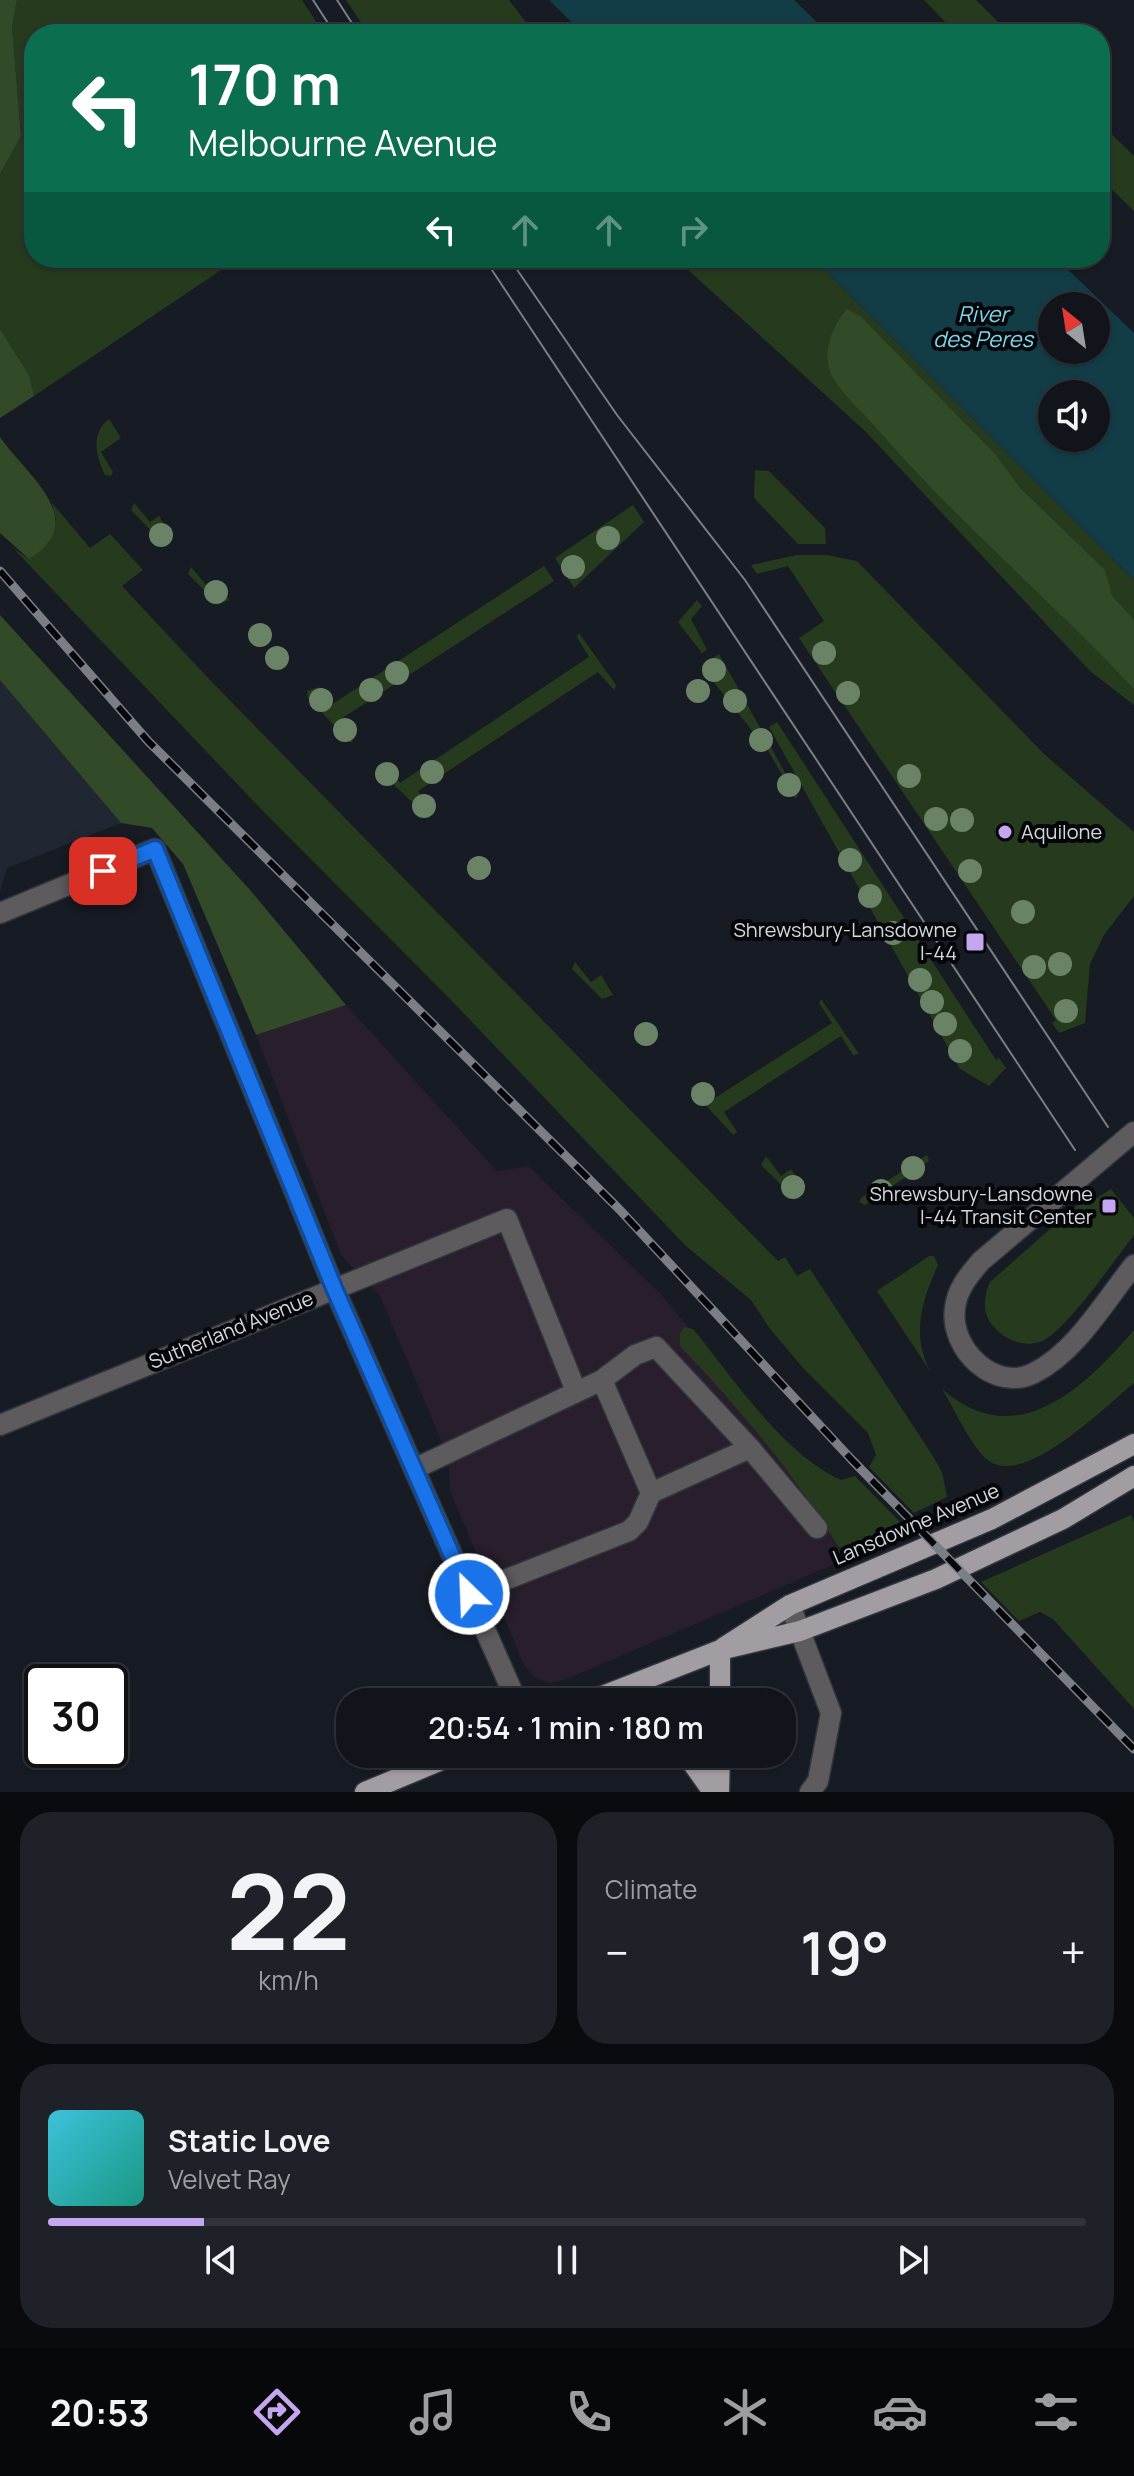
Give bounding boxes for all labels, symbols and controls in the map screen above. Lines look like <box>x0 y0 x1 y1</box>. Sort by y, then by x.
text: 170 m <box>188 45 341 122</box>
icon: left <box>56 56 160 160</box>
text: Melbourne Avenue <box>188 118 497 167</box>
icon: left <box>419 208 463 252</box>
icon: ahead <box>503 208 547 252</box>
icon: ahead <box>587 208 631 252</box>
icon: right <box>671 208 715 252</box>
north arrow <box>1038 292 1110 364</box>
map controls <box>1038 292 1110 452</box>
water label: River des Peres <box>933 299 1034 354</box>
button: sound <box>1038 380 1110 452</box>
place label: Aquilone <box>1021 818 1102 845</box>
marker: Aquilone <box>996 823 1014 841</box>
pin <box>69 837 137 905</box>
icon: arrive <box>81 849 125 893</box>
place label: Shrewsbury-Lansdowne I-44 <box>733 916 957 966</box>
marker: Shrewsbury-Lansdowne I-44 <box>964 931 986 953</box>
place label: Shrewsbury-Lansdowne I-44 Transit Center <box>869 1180 1093 1230</box>
marker: Shrewsbury-Lansdowne I-44 Transit Center <box>1100 1197 1118 1215</box>
street label: Sutherland Avenue <box>145 1284 317 1375</box>
street label: Lansdowne Avenue <box>828 1476 1003 1571</box>
position arrow <box>427 1552 511 1636</box>
speed limit sign: 30 <box>24 1664 128 1768</box>
text: 20:54 · 1 min · 180 m <box>428 1707 704 1748</box>
text: 22 <box>227 1839 350 1981</box>
text: Climate <box>605 1871 697 1907</box>
text: 19° <box>800 1911 890 1993</box>
text: − <box>605 1922 629 1982</box>
text: + <box>1061 1922 1086 1982</box>
text: km/h <box>258 1962 319 1998</box>
text: Static Love <box>168 2120 331 2161</box>
text: Velvet Ray <box>168 2161 291 2197</box>
icon: previous <box>199 2238 243 2282</box>
icon: pause <box>545 2238 589 2282</box>
icon: next <box>891 2238 935 2282</box>
icon: directions <box>249 2384 305 2440</box>
icon: music <box>405 2384 461 2440</box>
icon: phone <box>561 2384 617 2440</box>
icon: climate <box>717 2384 773 2440</box>
icon: car <box>872 2384 928 2440</box>
icon: filters <box>1028 2384 1084 2440</box>
text: 20:53 <box>50 2388 149 2437</box>

